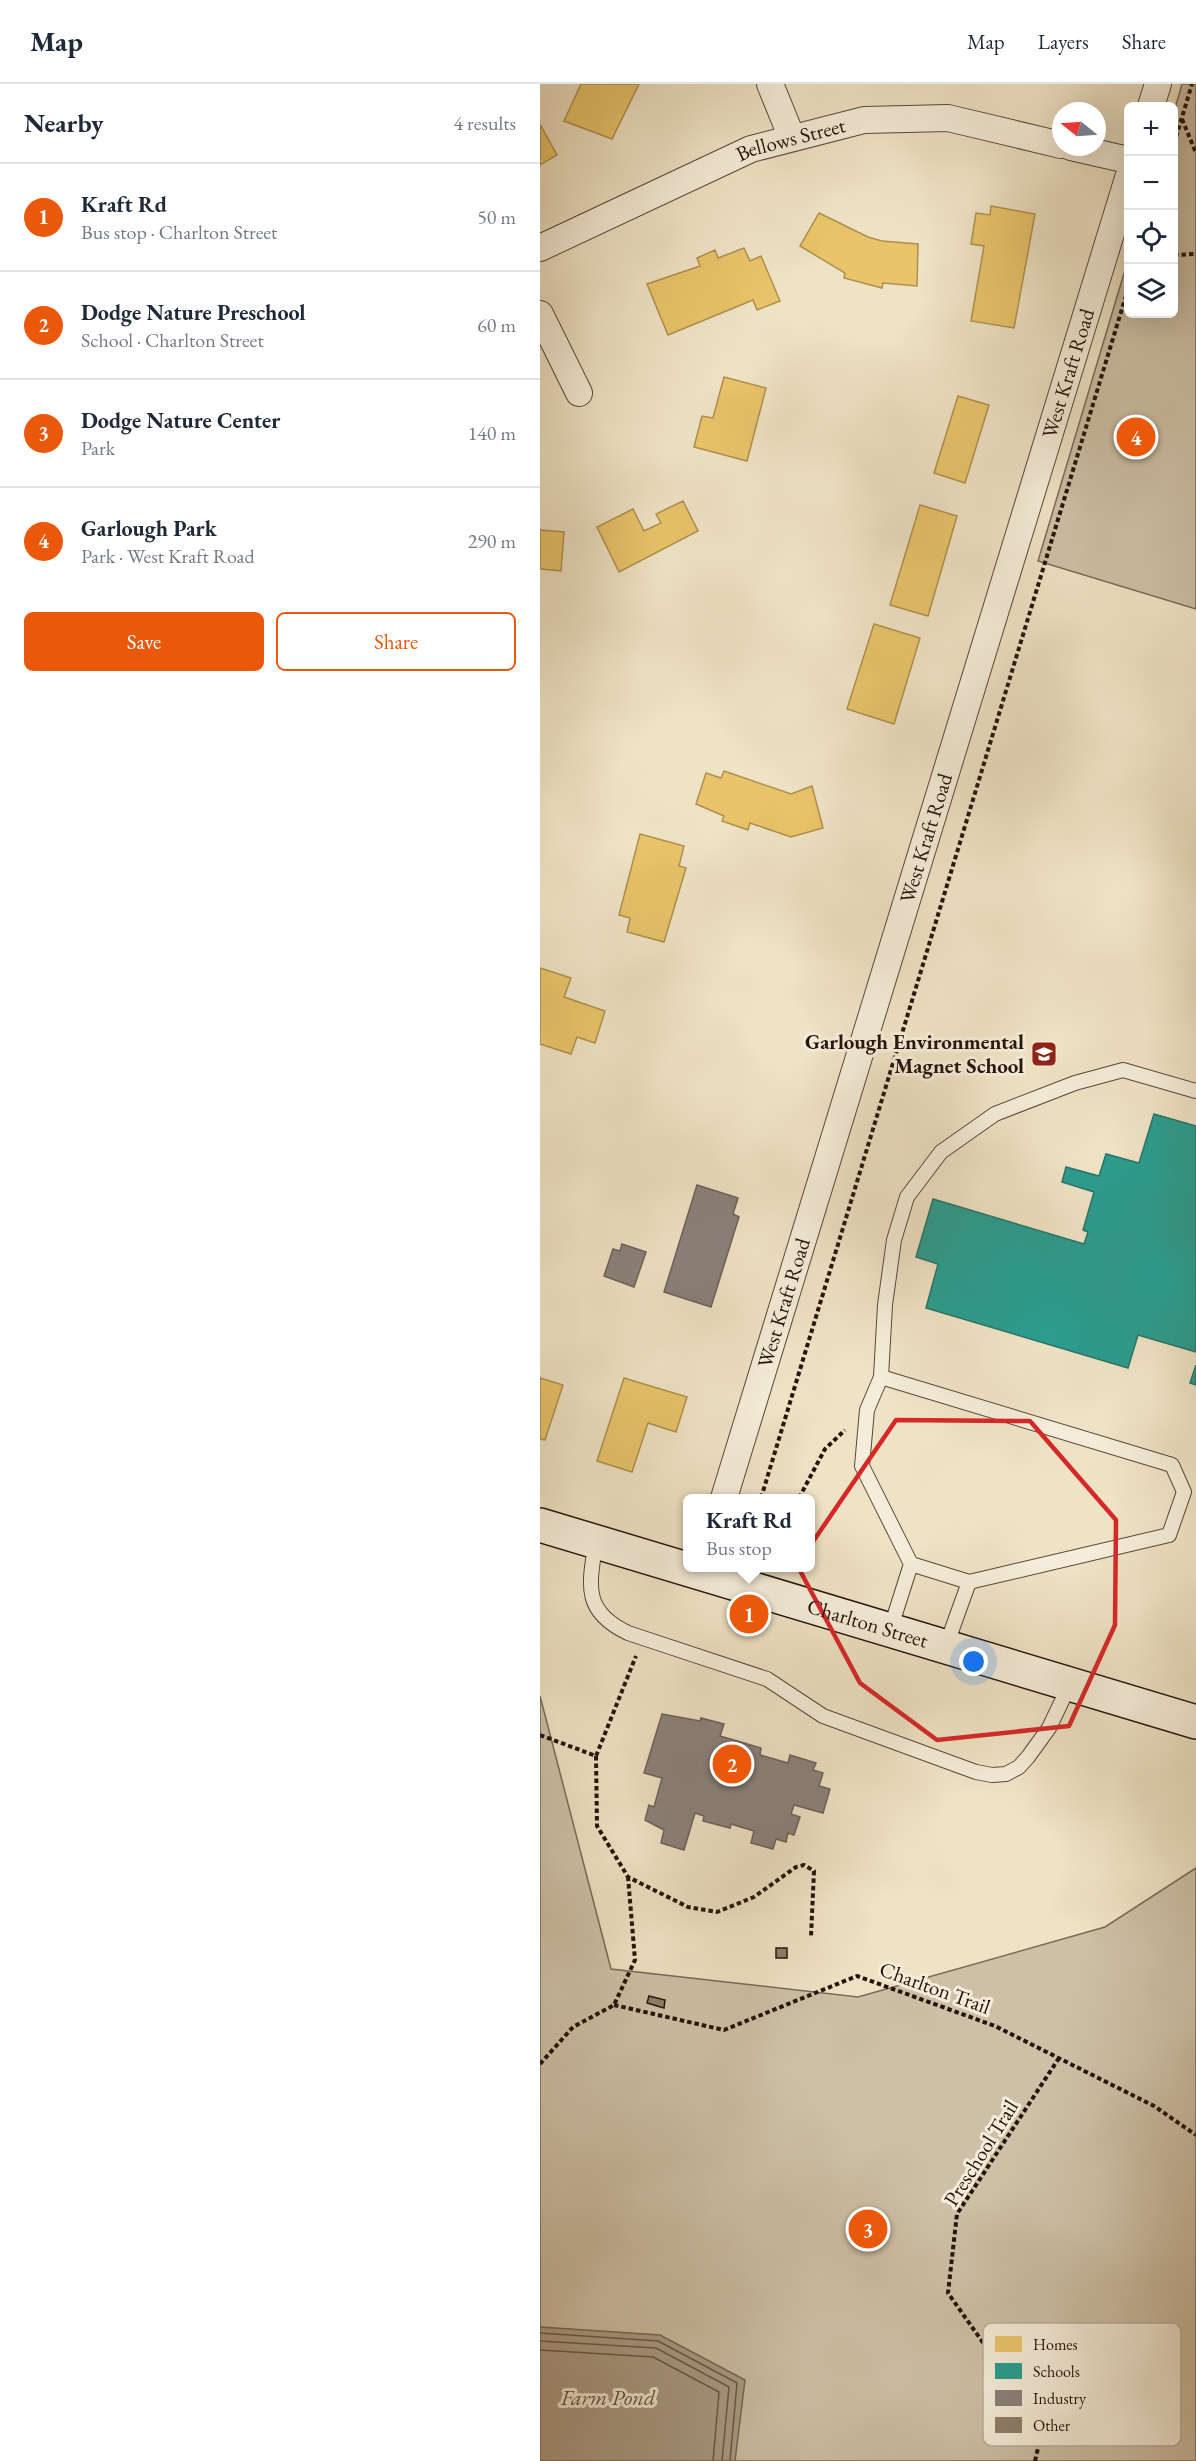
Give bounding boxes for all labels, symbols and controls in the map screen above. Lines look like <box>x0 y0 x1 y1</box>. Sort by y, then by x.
text: Map <box>30 23 83 59</box>
text: Map <box>967 28 1005 55</box>
text: Layers <box>1038 28 1089 55</box>
text: Share <box>1122 28 1166 55</box>
north arrow <box>1052 102 1106 156</box>
map controls <box>1124 102 1178 318</box>
button: + <box>1124 102 1178 156</box>
text: Nearby <box>24 106 104 140</box>
text: 4 results <box>453 110 516 136</box>
street label: Bellows Street <box>731 111 849 167</box>
button: − <box>1124 156 1178 210</box>
text: Kraft Rd <box>81 190 167 219</box>
text: 1 <box>38 204 49 230</box>
text: 50 m <box>477 204 516 230</box>
button: locate <box>1124 210 1178 264</box>
text: Bus stop · Charlton Street <box>81 219 277 245</box>
button: layers <box>1124 264 1178 318</box>
text: Dodge Nature Preschool <box>81 298 305 327</box>
street label: West Kraft Road <box>1035 305 1100 441</box>
text: 2 <box>38 312 49 338</box>
text: 60 m <box>477 312 516 338</box>
text: School · Charlton Street <box>81 327 264 353</box>
text: Dodge Nature Center <box>81 406 280 435</box>
pin: 4 <box>1116 414 1156 460</box>
text: 3 <box>38 420 49 446</box>
text: 140 m <box>468 420 516 446</box>
text: Park <box>81 435 115 461</box>
text: Garlough Park <box>81 514 217 543</box>
text: 4 <box>38 528 49 554</box>
text: 290 m <box>468 528 516 554</box>
text: Park · West Kraft Road <box>81 543 255 569</box>
button: Save <box>24 612 264 671</box>
button: Share <box>276 612 516 671</box>
street label: West Kraft Road <box>893 770 958 906</box>
place label: Garlough Environmental Magnet School <box>805 1028 1024 1079</box>
school or university icon: Garlough Environmental Magnet School <box>1029 1039 1059 1069</box>
street label: West Kraft Road <box>751 1234 816 1371</box>
popup <box>683 1494 815 1572</box>
text: Kraft Rd <box>706 1506 792 1535</box>
text: Bus stop <box>706 1535 772 1561</box>
pin: 1 <box>730 1592 768 1636</box>
street label: Charlton Street <box>804 1592 932 1654</box>
your location <box>959 1647 988 1676</box>
pin: 2 <box>712 1742 752 1786</box>
street label: Charlton Trail <box>876 1955 994 2020</box>
street label: Preschool Trail <box>937 2095 1024 2211</box>
pin: 3 <box>848 2206 888 2252</box>
legend <box>983 2323 1181 2446</box>
text: Homes <box>1033 2334 1078 2355</box>
text: Schools <box>1033 2361 1080 2382</box>
water label: Farm Pond <box>560 2383 656 2412</box>
text: Industry <box>1033 2388 1087 2409</box>
text: Other <box>1033 2415 1071 2436</box>

